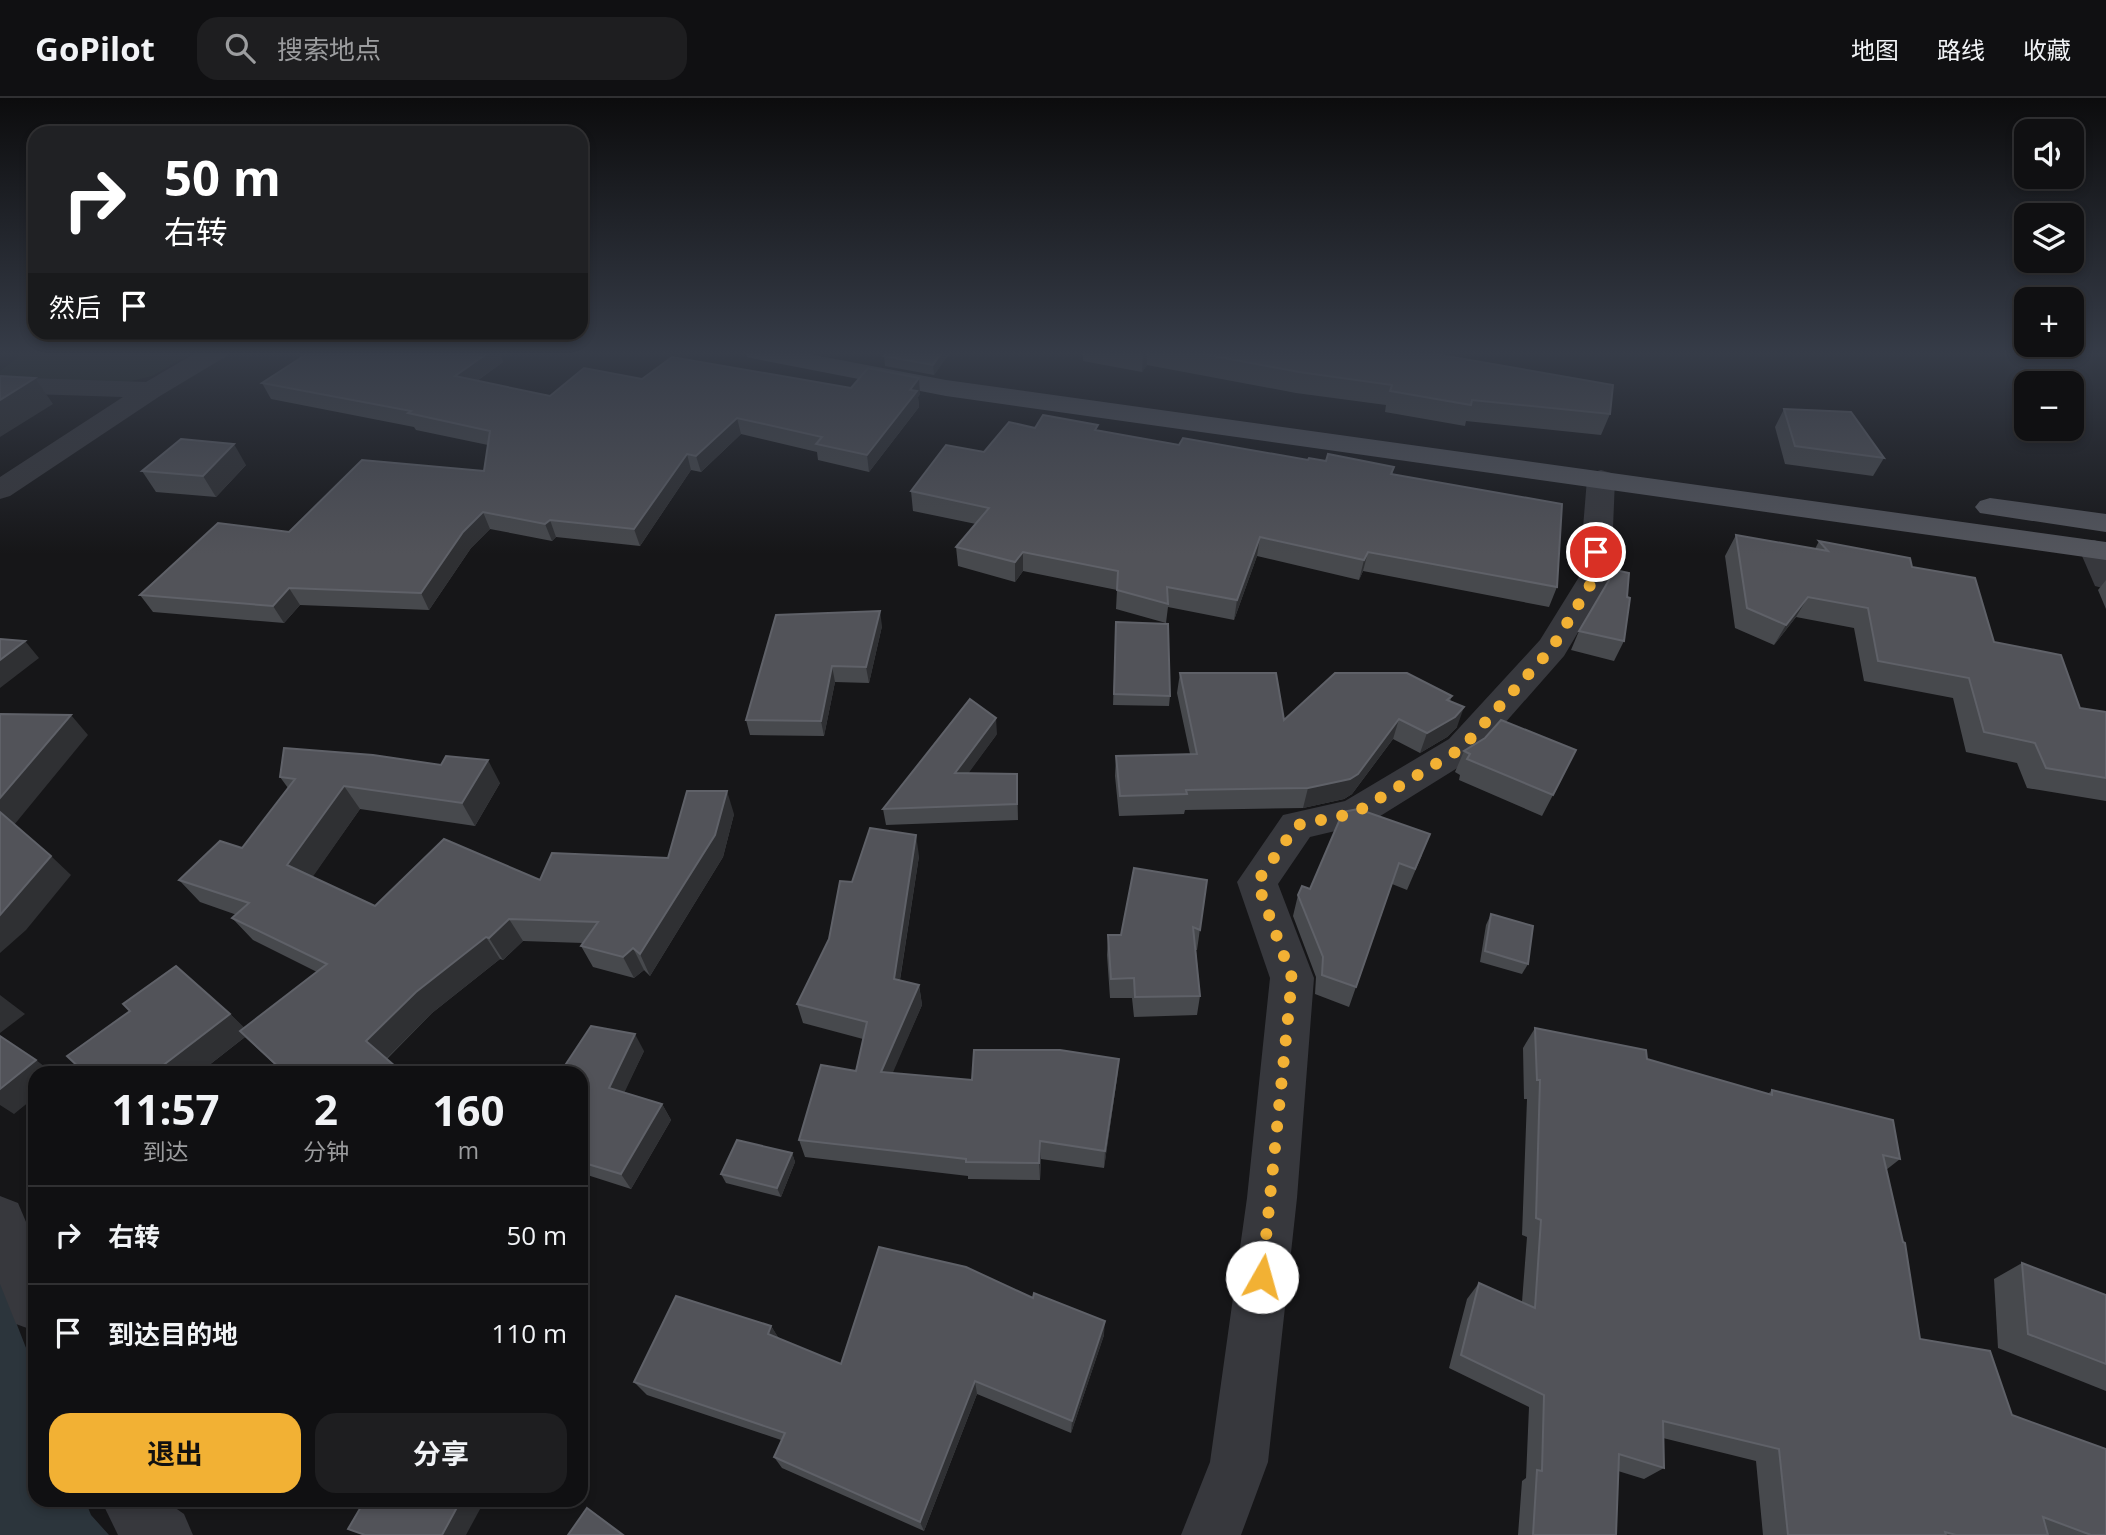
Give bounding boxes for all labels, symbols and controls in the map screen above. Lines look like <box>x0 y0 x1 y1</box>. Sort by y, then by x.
search box <box>197 17 687 80</box>
text: GoPilot <box>35 26 155 71</box>
icon: search <box>221 29 259 67</box>
text: 搜索地点 <box>277 31 381 67</box>
text: 地图 <box>1851 33 1899 66</box>
text: 路线 <box>1937 33 1985 66</box>
text: 收藏 <box>2023 33 2071 66</box>
map controls <box>2014 119 2084 441</box>
button: sound <box>2014 119 2084 189</box>
text: 50 m <box>164 144 281 210</box>
icon: right <box>49 154 140 245</box>
button: layers <box>2014 203 2084 273</box>
text: 右转 <box>164 210 228 253</box>
icon: arrive <box>115 287 153 325</box>
button: + <box>2014 287 2084 357</box>
text: 然后 <box>49 289 101 325</box>
button: − <box>2014 371 2084 441</box>
pin <box>1566 522 1626 582</box>
icon: arrive <box>1577 533 1615 571</box>
text: 11:57 <box>111 1080 220 1137</box>
text: 2 <box>314 1080 338 1137</box>
text: 160 <box>432 1081 505 1138</box>
text: m <box>458 1134 479 1166</box>
text: 到达 <box>142 1135 188 1167</box>
text: 分钟 <box>303 1135 349 1167</box>
icon: right <box>49 1216 87 1254</box>
text: 50 m <box>506 1217 567 1253</box>
text: 右转 <box>108 1218 160 1254</box>
position arrow <box>1225 1240 1299 1314</box>
icon: arrive <box>49 1314 87 1352</box>
text: 110 m <box>492 1315 567 1351</box>
text: 到达目的地 <box>108 1316 238 1352</box>
button: 退出 <box>49 1413 301 1493</box>
button: 分享 <box>315 1413 567 1493</box>

